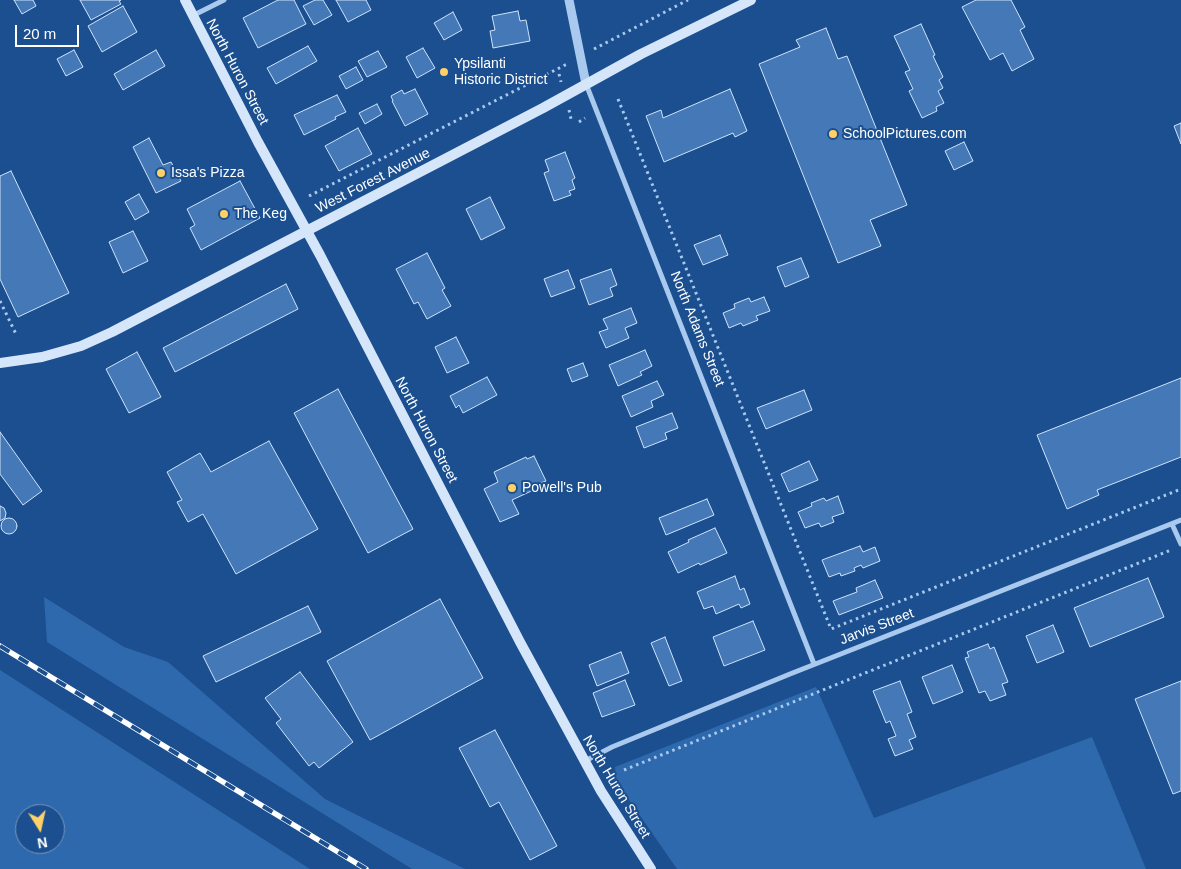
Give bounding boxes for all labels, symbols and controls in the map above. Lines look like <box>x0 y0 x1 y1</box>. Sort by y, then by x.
scale bar <box>18 15 81 47</box>
street label: North Huron Street <box>202 16 272 128</box>
text: 20 m <box>23 25 56 42</box>
place label: Ypsilanti Historic District <box>454 56 547 88</box>
marker: Ypsilanti Historic District <box>438 66 450 78</box>
place label: SchoolPictures.com <box>843 126 967 142</box>
marker: SchoolPictures.com <box>827 128 839 140</box>
street label: West Forest Avenue <box>313 145 433 217</box>
place label: Issa's Pizza <box>171 165 244 181</box>
marker: Issa's Pizza <box>155 167 167 179</box>
place label: The Keg <box>234 206 287 222</box>
marker: The Keg <box>218 208 230 220</box>
street label: North Adams Street <box>666 269 728 389</box>
street label: North Huron Street <box>391 374 461 486</box>
place label: Powell's Pub <box>522 480 602 496</box>
marker: Powell's Pub <box>506 482 518 494</box>
street label: Jarvis Street <box>838 605 916 649</box>
street label: North Huron Street <box>579 732 653 842</box>
north arrow <box>15 804 65 854</box>
text: N <box>36 834 49 852</box>

